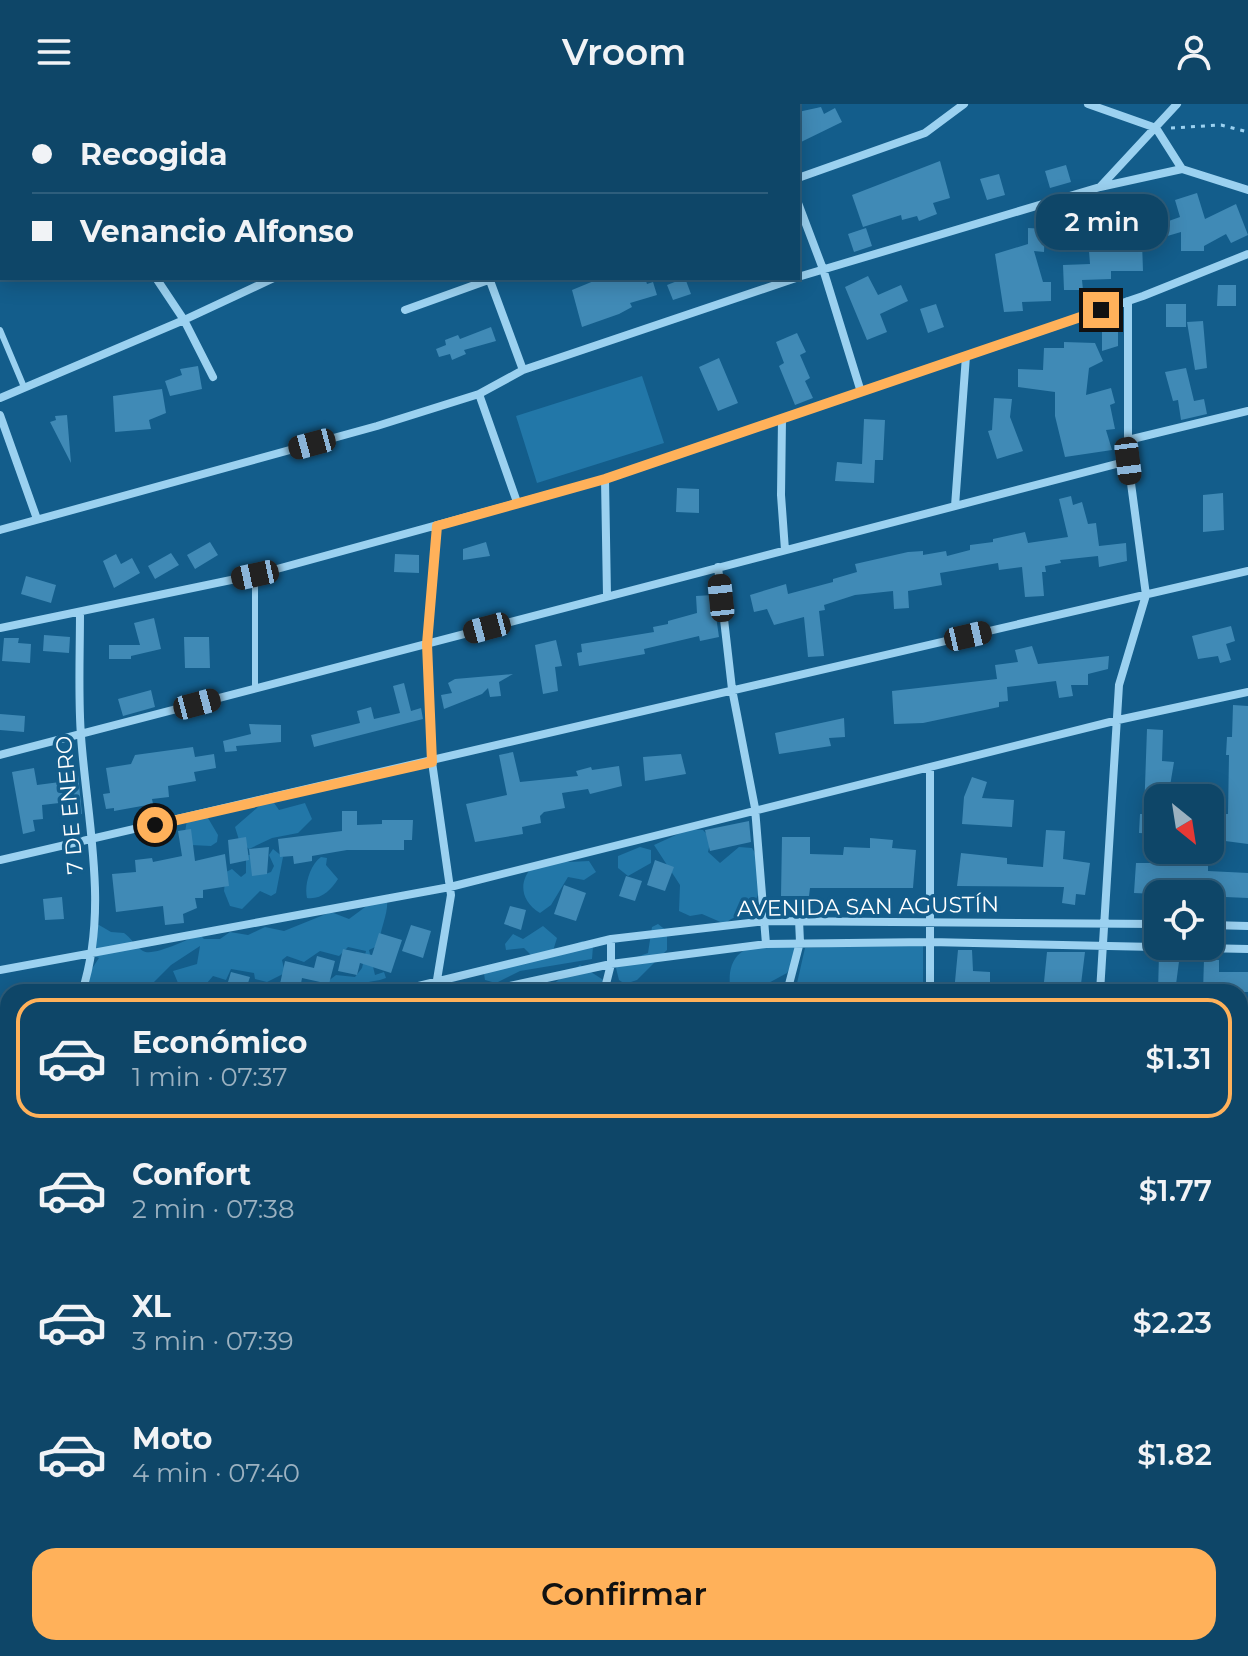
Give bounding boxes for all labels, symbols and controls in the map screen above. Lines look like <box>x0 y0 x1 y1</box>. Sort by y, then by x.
icon: menu <box>32 30 76 74</box>
text: Vroom <box>562 30 686 74</box>
icon: person <box>1172 30 1216 74</box>
text: Recogida <box>80 136 227 173</box>
callout: 2 min <box>1035 194 1167 250</box>
text: 2 min <box>1064 206 1140 238</box>
text: Venancio Alfonso <box>80 213 354 250</box>
route end <box>1083 292 1119 328</box>
car <box>286 426 338 462</box>
car <box>1113 436 1143 486</box>
car <box>229 558 281 592</box>
car <box>707 573 735 623</box>
car <box>461 610 513 646</box>
car <box>942 619 994 653</box>
car <box>171 686 223 722</box>
street label: 7 DE ENERO <box>50 735 89 875</box>
north arrow <box>1144 784 1224 864</box>
map controls <box>1144 784 1224 960</box>
route start <box>137 807 173 843</box>
button: locate <box>1144 880 1224 960</box>
street label: AVENIDA SAN AGUSTÍN <box>737 891 999 922</box>
icon: car <box>36 1022 108 1094</box>
text: Económico <box>132 1024 307 1061</box>
text: $1.31 <box>1145 1040 1212 1077</box>
text: 1 min · 07:37 <box>132 1061 288 1093</box>
icon: car <box>36 1154 108 1226</box>
text: Confort <box>132 1156 251 1193</box>
text: $1.77 <box>1139 1172 1212 1209</box>
text: 2 min · 07:38 <box>132 1193 294 1225</box>
icon: car <box>36 1286 108 1358</box>
text: XL <box>132 1288 171 1325</box>
text: $2.23 <box>1133 1304 1212 1341</box>
text: 3 min · 07:39 <box>132 1325 294 1357</box>
icon: car <box>36 1418 108 1490</box>
text: Moto <box>132 1420 213 1457</box>
text: $1.82 <box>1137 1436 1212 1473</box>
text: 4 min · 07:40 <box>132 1457 300 1489</box>
button: Confirmar <box>32 1548 1216 1640</box>

